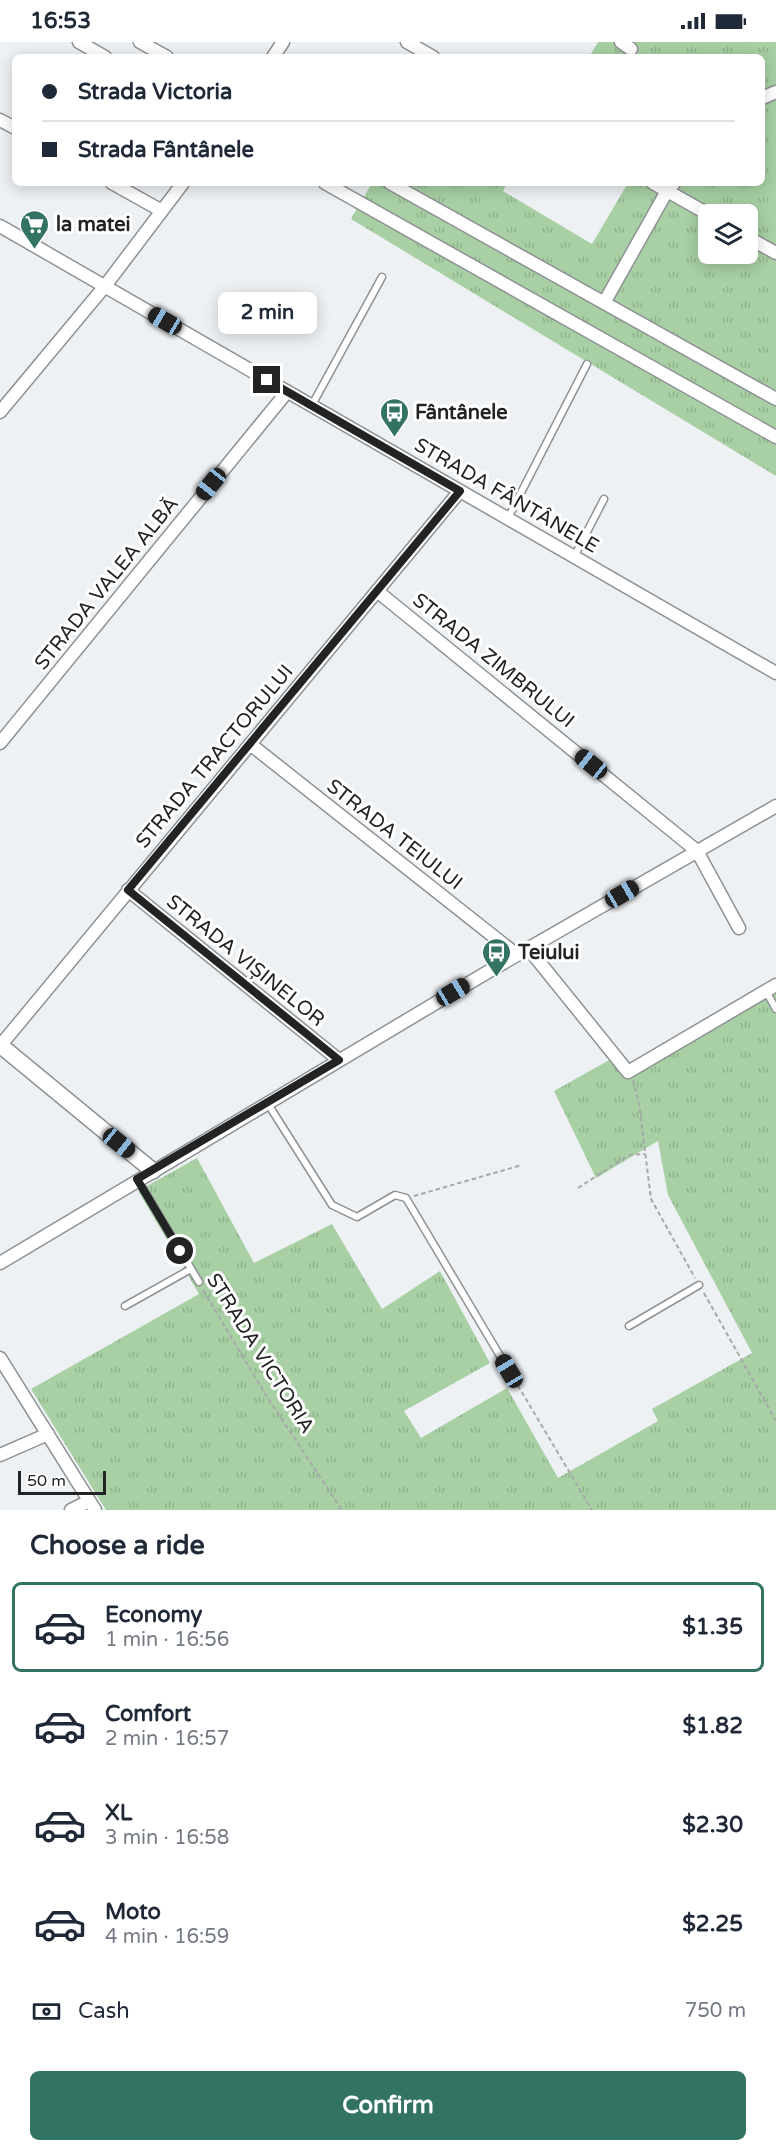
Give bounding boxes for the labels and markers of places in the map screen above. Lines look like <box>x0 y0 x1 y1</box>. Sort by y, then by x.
supermarket icon: la matei <box>19 208 51 250</box>
place label: la matei <box>56 213 131 237</box>
bus stop icon: Fântânele <box>378 396 410 438</box>
place label: Fântânele <box>415 401 508 425</box>
bus stop icon: Teiului <box>481 936 513 978</box>
place label: Teiului <box>517 941 580 965</box>

